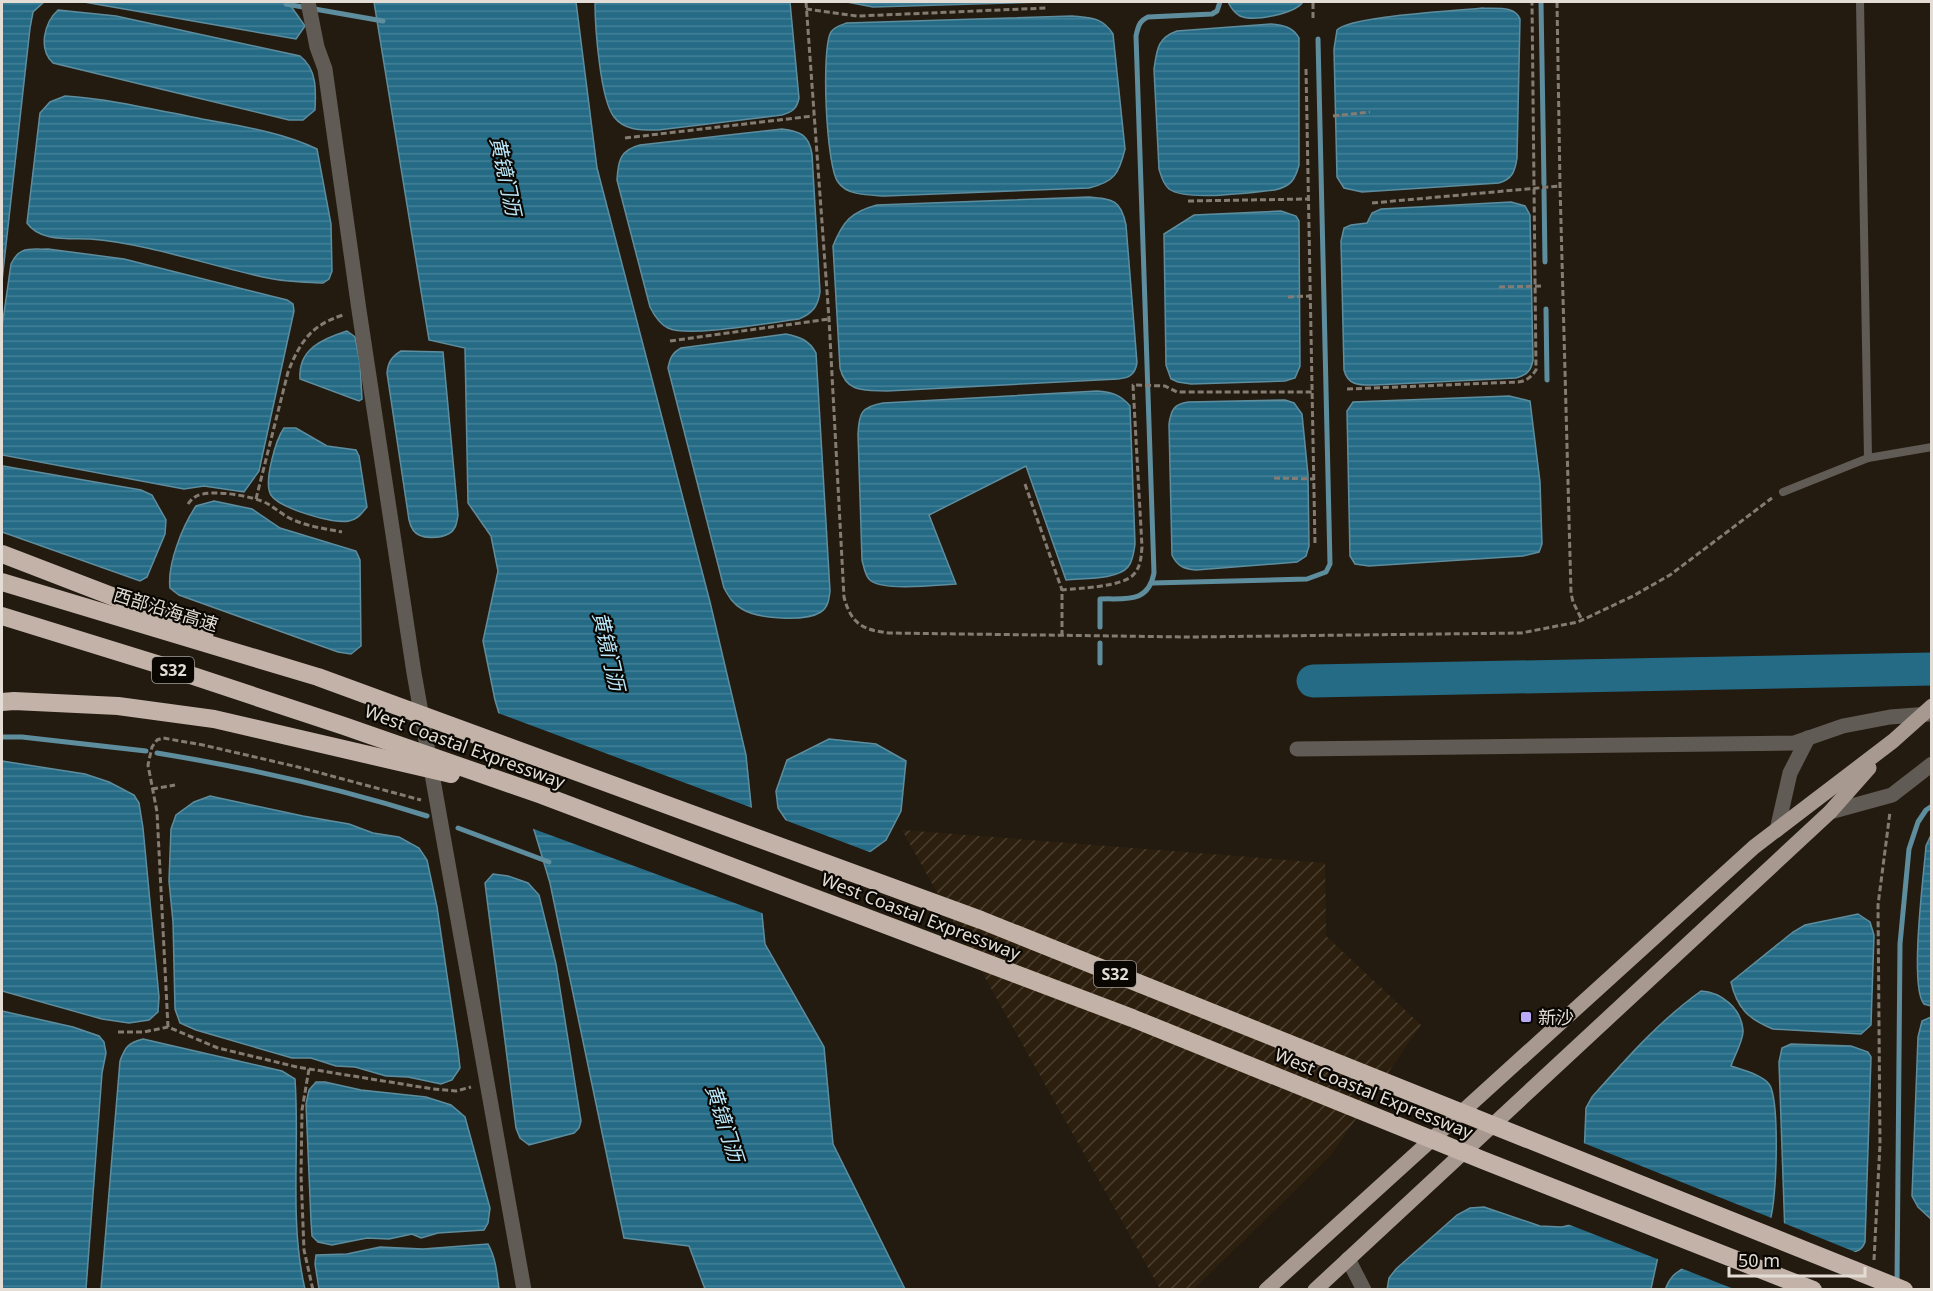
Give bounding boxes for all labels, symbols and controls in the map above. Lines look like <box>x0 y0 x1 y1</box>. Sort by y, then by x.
water label: 黄镜门沥 <box>484 134 528 221</box>
street label: 西部沿海高速 <box>111 582 221 636</box>
water label: 黄镜门沥 <box>587 609 632 696</box>
road number: S32 <box>152 657 194 683</box>
street label: West Coastal Expressway <box>361 699 569 794</box>
street label: West Coastal Expressway <box>818 867 1025 965</box>
road number: S32 <box>1094 961 1136 987</box>
place label: 新沙 <box>1538 1005 1574 1029</box>
marker: 新沙 <box>1519 1010 1533 1024</box>
street label: West Coastal Expressway <box>1271 1042 1477 1144</box>
water label: 黄镜门沥 <box>700 1081 751 1168</box>
scale bar <box>1729 1240 1866 1278</box>
text: 50 m <box>1738 1248 1780 1272</box>

